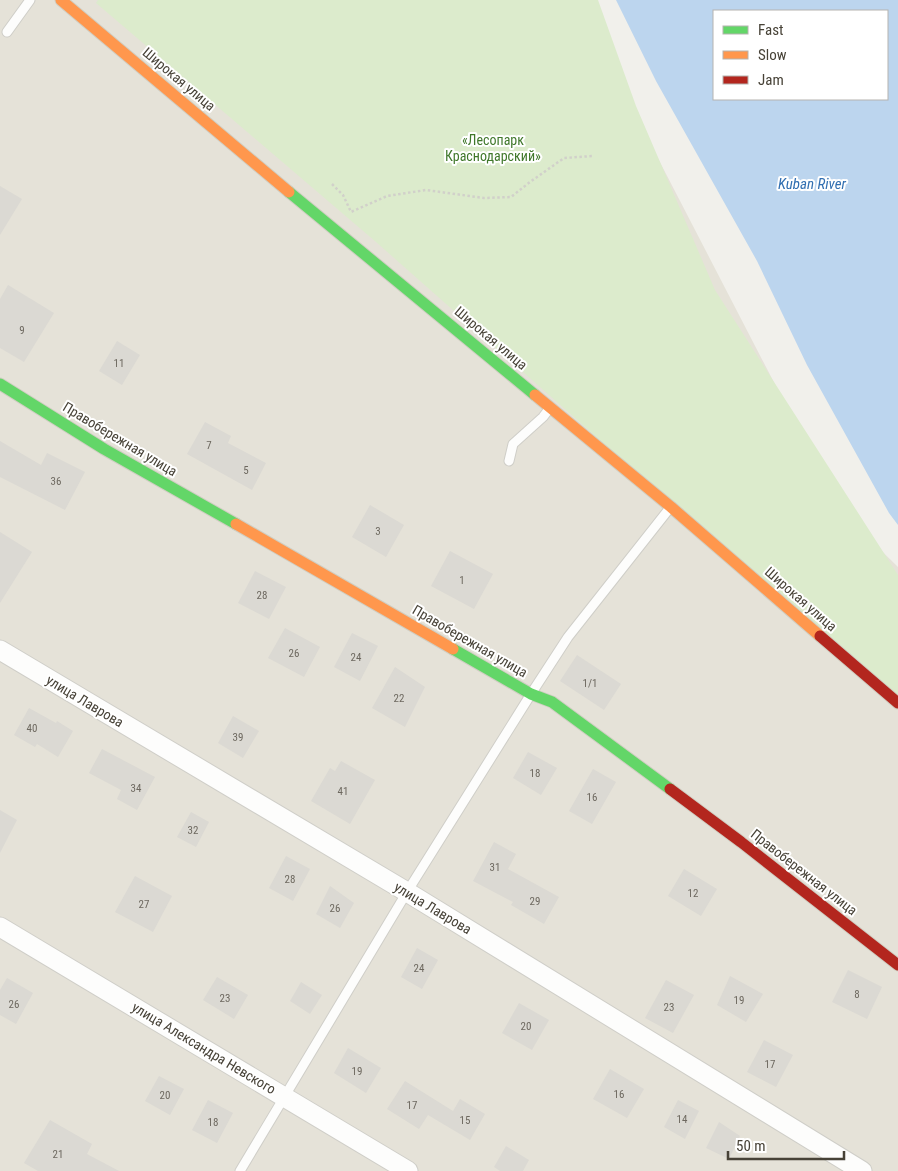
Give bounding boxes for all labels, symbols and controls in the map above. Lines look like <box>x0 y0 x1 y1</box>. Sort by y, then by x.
legend <box>713 10 888 100</box>
text: Fast <box>758 21 783 39</box>
street label: Широкая улица <box>139 44 219 114</box>
text: Slow <box>758 46 787 64</box>
text: Jam <box>758 71 784 89</box>
park label: «Лесопарк Краснодарский» <box>445 132 541 164</box>
water label: Kuban River <box>778 175 846 193</box>
street label: Широкая улица <box>451 303 531 373</box>
house number: 9 <box>19 324 25 337</box>
house number: 11 <box>114 357 124 370</box>
street label: Правобережная улица <box>60 399 180 479</box>
house number: 7 <box>206 439 212 452</box>
house number: 5 <box>243 464 249 477</box>
house number: 36 <box>51 475 61 488</box>
house number: 3 <box>375 525 381 538</box>
street label: Широкая улица <box>762 564 840 634</box>
house number: 1 <box>459 574 465 587</box>
house number: 28 <box>257 589 267 602</box>
street label: Правобережная улица <box>410 602 530 680</box>
house number: 26 <box>289 647 299 660</box>
house number: 24 <box>351 651 362 664</box>
street label: улица Лаврова <box>44 672 126 730</box>
house number: 1/1 <box>583 677 597 690</box>
house number: 22 <box>394 692 404 705</box>
house number: 40 <box>27 722 37 735</box>
house number: 39 <box>233 731 243 744</box>
house number: 18 <box>530 767 540 780</box>
house number: 34 <box>131 782 142 795</box>
house number: 41 <box>338 785 348 798</box>
house number: 16 <box>587 791 597 804</box>
house number: 32 <box>188 824 198 837</box>
street label: Правобережная улица <box>748 826 860 918</box>
house number: 31 <box>490 861 500 874</box>
house number: 28 <box>285 873 295 886</box>
street label: улица Лаврова <box>392 879 474 937</box>
house number: 12 <box>688 887 698 900</box>
house number: 29 <box>530 895 540 908</box>
house number: 27 <box>139 898 149 911</box>
house number: 26 <box>330 902 340 915</box>
house number: 24 <box>414 962 425 975</box>
house number: 8 <box>854 988 860 1001</box>
house number: 23 <box>220 992 230 1005</box>
house number: 19 <box>734 994 744 1007</box>
house number: 26 <box>9 998 19 1011</box>
street label: улица Александра Невского <box>129 999 279 1097</box>
house number: 23 <box>664 1001 674 1014</box>
house number: 20 <box>521 1020 531 1033</box>
house number: 17 <box>765 1058 775 1071</box>
house number: 19 <box>352 1065 362 1078</box>
house number: 16 <box>614 1088 624 1101</box>
house number: 20 <box>160 1089 170 1102</box>
house number: 17 <box>407 1099 417 1112</box>
house number: 14 <box>677 1113 688 1126</box>
house number: 15 <box>460 1114 470 1127</box>
house number: 18 <box>208 1116 218 1129</box>
scale bar <box>728 1128 844 1160</box>
text: 50 m <box>736 1137 766 1155</box>
house number: 21 <box>53 1148 63 1161</box>

